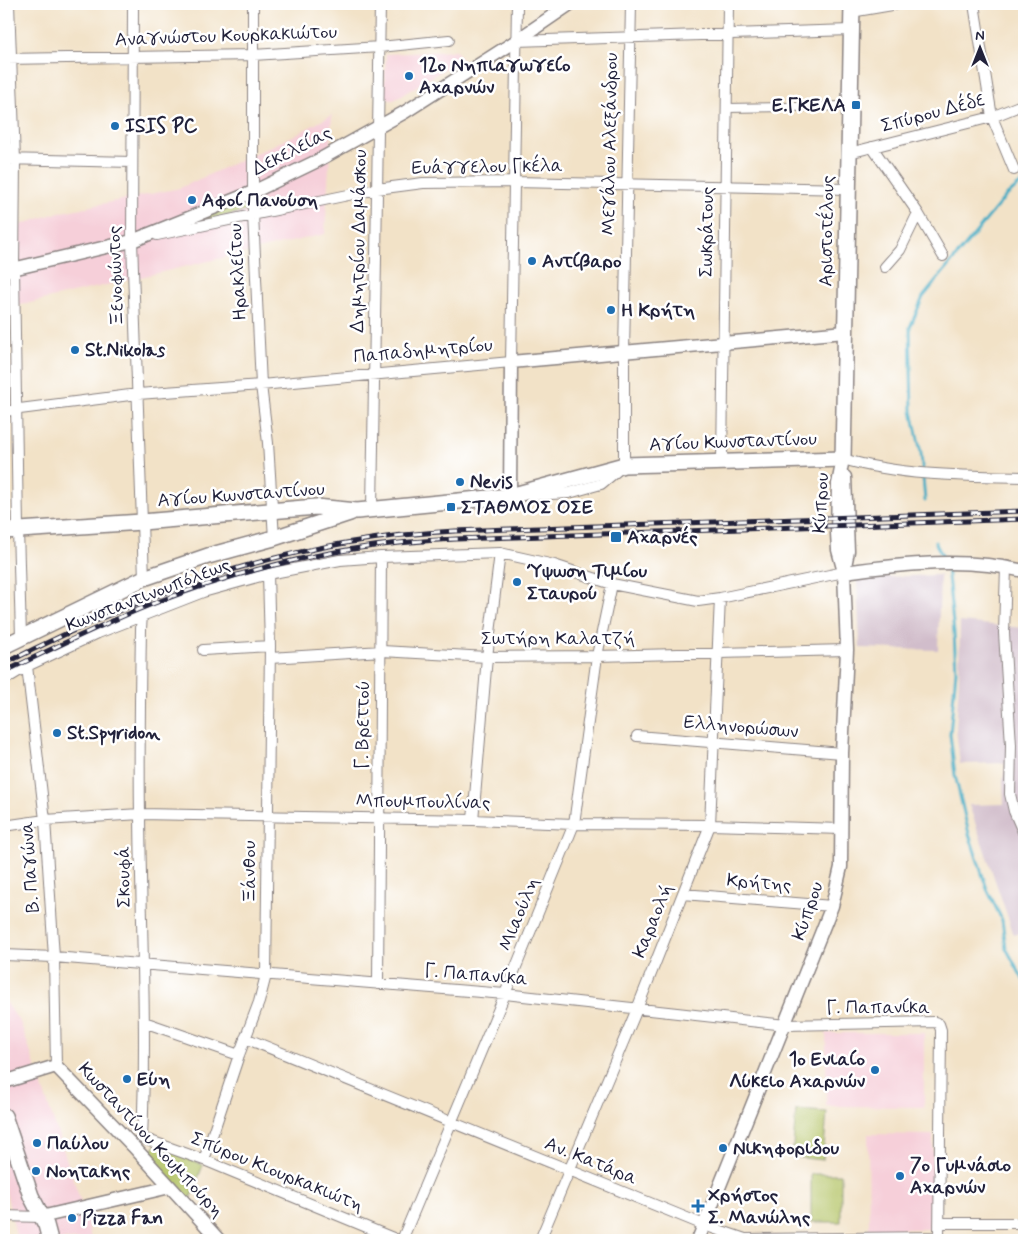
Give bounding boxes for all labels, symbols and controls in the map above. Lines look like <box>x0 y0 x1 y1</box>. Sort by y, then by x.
street label: Αναγνώστου Κουρκακιώτου <box>114 20 338 52</box>
north arrow <box>956 22 1006 72</box>
text: N <box>975 27 985 45</box>
street label: Μεγάλου Αλεξάνδρου <box>596 52 624 236</box>
place label: 12ο Νηπιαγωγείο Αχαρνών <box>419 53 571 100</box>
marker: 12ο Νηπιαγωγείο Αχαρνών <box>403 70 415 82</box>
street label: Σπύρου Δέδε <box>878 87 988 139</box>
place label: Ε.ΓΚΕΛΑ <box>772 93 846 118</box>
marker: Ε.ΓΚΕΛΑ <box>850 99 862 111</box>
place label: ISIS PC <box>125 114 198 139</box>
marker: ISIS PC <box>109 120 121 132</box>
street label: Δεκελείας <box>248 120 336 182</box>
street label: Δημητρίου Δαμάσκου <box>345 149 373 333</box>
street label: Ευάγγελου Γκέλα <box>411 153 563 181</box>
street label: Αριστοτέλους <box>814 175 840 287</box>
street label: Σωκράτους <box>694 186 720 278</box>
place label: Αφοί Πανούση <box>202 188 318 213</box>
marker: Αφοί Πανούση <box>186 194 198 206</box>
street label: Ηρακλείτου <box>223 223 253 321</box>
street label: Ξενοφώντος <box>102 225 130 327</box>
place label: Αντίβαρο <box>542 249 622 274</box>
marker: Αντίβαρο <box>526 255 538 267</box>
place label: Η Κρήτη <box>621 298 695 323</box>
marker: Η Κρήτη <box>605 304 617 316</box>
street label: Παπαδημητρίου <box>352 332 494 370</box>
place label: St.Nikolas <box>85 338 166 363</box>
marker: St.Nikolas <box>69 344 81 356</box>
street label: Αγίου Κωνσταντίνου <box>649 427 817 457</box>
place label: Nevis <box>470 470 513 495</box>
street label: Κύπρου <box>807 472 835 534</box>
marker: Nevis <box>454 476 466 488</box>
street label: Αγίου Κωνσταντίνου <box>156 477 326 513</box>
place label: ΣΤΑΘΜΟΣ ΟΣΕ <box>461 495 593 520</box>
marker: ΣΤΑΘΜΟΣ ΟΣΕ <box>445 501 457 513</box>
place label: Αχαρνές <box>627 525 698 550</box>
marker: Αχαρνές <box>609 530 623 544</box>
street label: Κωνσταντινουπόλεως <box>62 552 234 638</box>
place label: Ύψωση Τιμίου Σταυρού <box>526 559 647 606</box>
marker: Ύψωση Τιμίου Σταυρού <box>511 576 523 588</box>
street label: Σωτήρη Καλατζή <box>481 626 635 651</box>
street label: Γ. Βρεττού <box>350 680 376 770</box>
street label: Ελληνορώσων <box>683 710 799 744</box>
place label: St.Spyridon <box>67 721 160 746</box>
marker: St.Spyridon <box>51 727 63 739</box>
street label: Μπουμπουλίνας <box>355 788 491 816</box>
street label: Β. Παγώνα <box>14 820 46 914</box>
street label: Ξάνθου <box>237 841 262 903</box>
street label: Σκουφά <box>111 846 137 908</box>
street label: Κρήτης <box>726 868 792 898</box>
street label: Μιαούλη <box>493 873 545 955</box>
street label: Κύπρου <box>786 878 830 944</box>
street label: Καραολή <box>627 880 679 962</box>
street label: Γ. Παπανίκα <box>423 958 529 992</box>
street label: Γ. Παπανίκα <box>826 995 930 1020</box>
place label: 1ο Ενιαίο Λύκειο Αχαρνών <box>729 1047 866 1094</box>
street label: Κωσταντίνου Κουμπούρη <box>72 1057 230 1223</box>
marker: 1ο Ενιαίο Λύκειο Αχαρνών <box>869 1064 881 1076</box>
place label: Εύη <box>137 1067 170 1092</box>
marker: Εύη <box>121 1073 133 1085</box>
street label: Σπύρου Κιουρκακιώτη <box>187 1126 367 1218</box>
place label: Παύλου <box>47 1131 109 1156</box>
street label: Αν. Κατάρα <box>541 1131 641 1191</box>
place label: Νικηφοριδου <box>733 1136 840 1161</box>
marker: Παύλου <box>31 1137 43 1149</box>
marker: Νικηφοριδου <box>717 1142 729 1154</box>
place label: 7ο Γυμνάσιο Αχαρνών <box>910 1153 1012 1200</box>
place label: Νοητακης <box>46 1159 131 1184</box>
marker: Νοητακης <box>30 1165 42 1177</box>
marker: 7ο Γυμνάσιο Αχαρνών <box>894 1170 906 1182</box>
place label: Χρήστος Σ. Μανώλης <box>708 1183 811 1230</box>
marker: Χρήστος Σ. Μανώλης <box>692 1200 704 1212</box>
place label: Pizza Fan <box>82 1206 163 1231</box>
marker: Pizza Fan <box>66 1212 78 1224</box>

